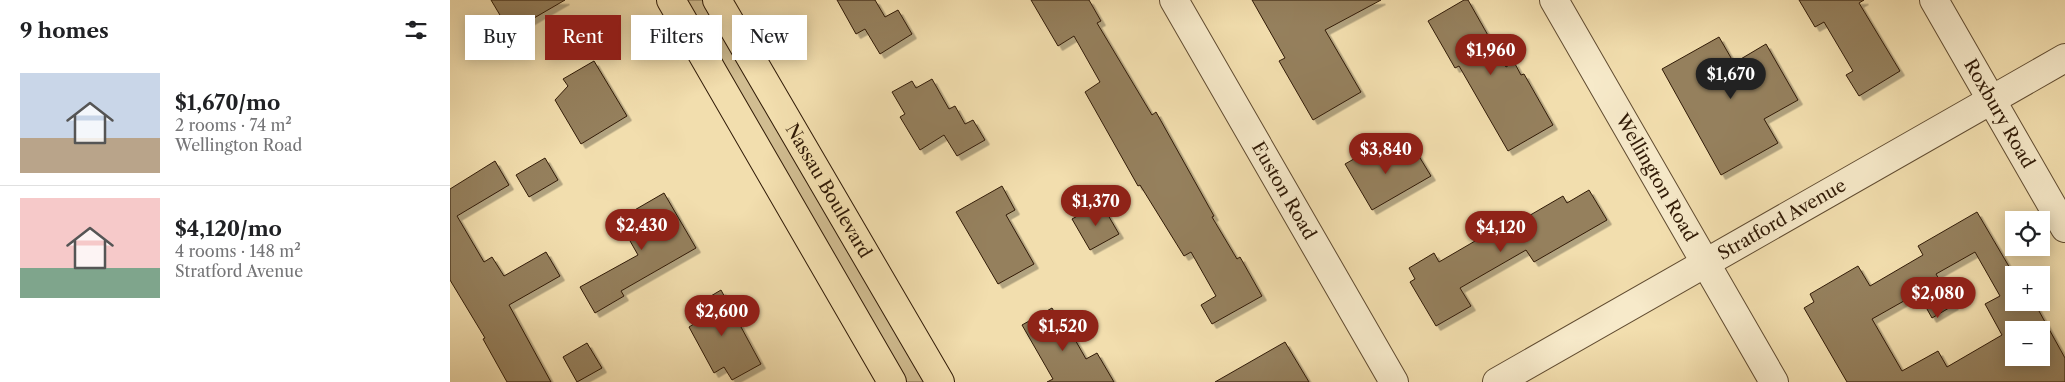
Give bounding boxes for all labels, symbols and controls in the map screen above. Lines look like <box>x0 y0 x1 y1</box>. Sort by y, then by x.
chip: Buy <box>465 15 535 60</box>
chip: Rent <box>545 15 621 60</box>
chip: Filters <box>631 15 722 60</box>
chip: New <box>732 15 807 60</box>
icon: filters <box>402 16 430 44</box>
text: 9 homes <box>20 18 109 43</box>
pin: $1,960 <box>1450 34 1532 76</box>
text: $1,960 <box>1466 40 1516 60</box>
street label: Roxbury Road <box>1959 55 2039 172</box>
pin: $1,670 <box>1690 58 1772 100</box>
text: $1,670 <box>1707 64 1755 84</box>
text: $1,670/mo <box>175 90 280 115</box>
icon: home <box>60 93 120 153</box>
street label: Wellington Road <box>1611 109 1702 245</box>
text: 2 rooms · 74 m² <box>175 115 292 135</box>
street label: Nassau Boulevard <box>781 120 876 262</box>
pin: $3,840 <box>1345 132 1427 175</box>
text: Wellington Road <box>175 135 302 155</box>
street label: Euston Road <box>1247 138 1321 244</box>
text: $3,840 <box>1360 139 1412 159</box>
street label: Stratford Avenue <box>1714 174 1850 265</box>
pin: $1,370 <box>1055 184 1137 227</box>
text: $1,370 <box>1072 191 1120 211</box>
pin: $2,430 <box>601 208 683 251</box>
pin: $4,120 <box>1460 210 1542 253</box>
map controls <box>2005 211 2050 366</box>
button: locate <box>2005 211 2050 256</box>
text: $2,430 <box>616 215 668 235</box>
text: $4,120/mo <box>175 216 282 241</box>
text: $4,120 <box>1476 217 1526 237</box>
icon: home <box>60 218 120 278</box>
text: 4 rooms · 148 m² <box>175 241 301 261</box>
text: Stratford Avenue <box>175 261 303 281</box>
button: + <box>2005 266 2050 311</box>
pin: $2,080 <box>1897 276 1979 319</box>
text: $2,080 <box>1912 283 1964 303</box>
pin: $2,600 <box>681 294 763 337</box>
text: $2,600 <box>696 301 748 321</box>
pin: $1,520 <box>1022 310 1104 352</box>
text: $1,520 <box>1038 316 1088 336</box>
button: − <box>2005 321 2050 366</box>

